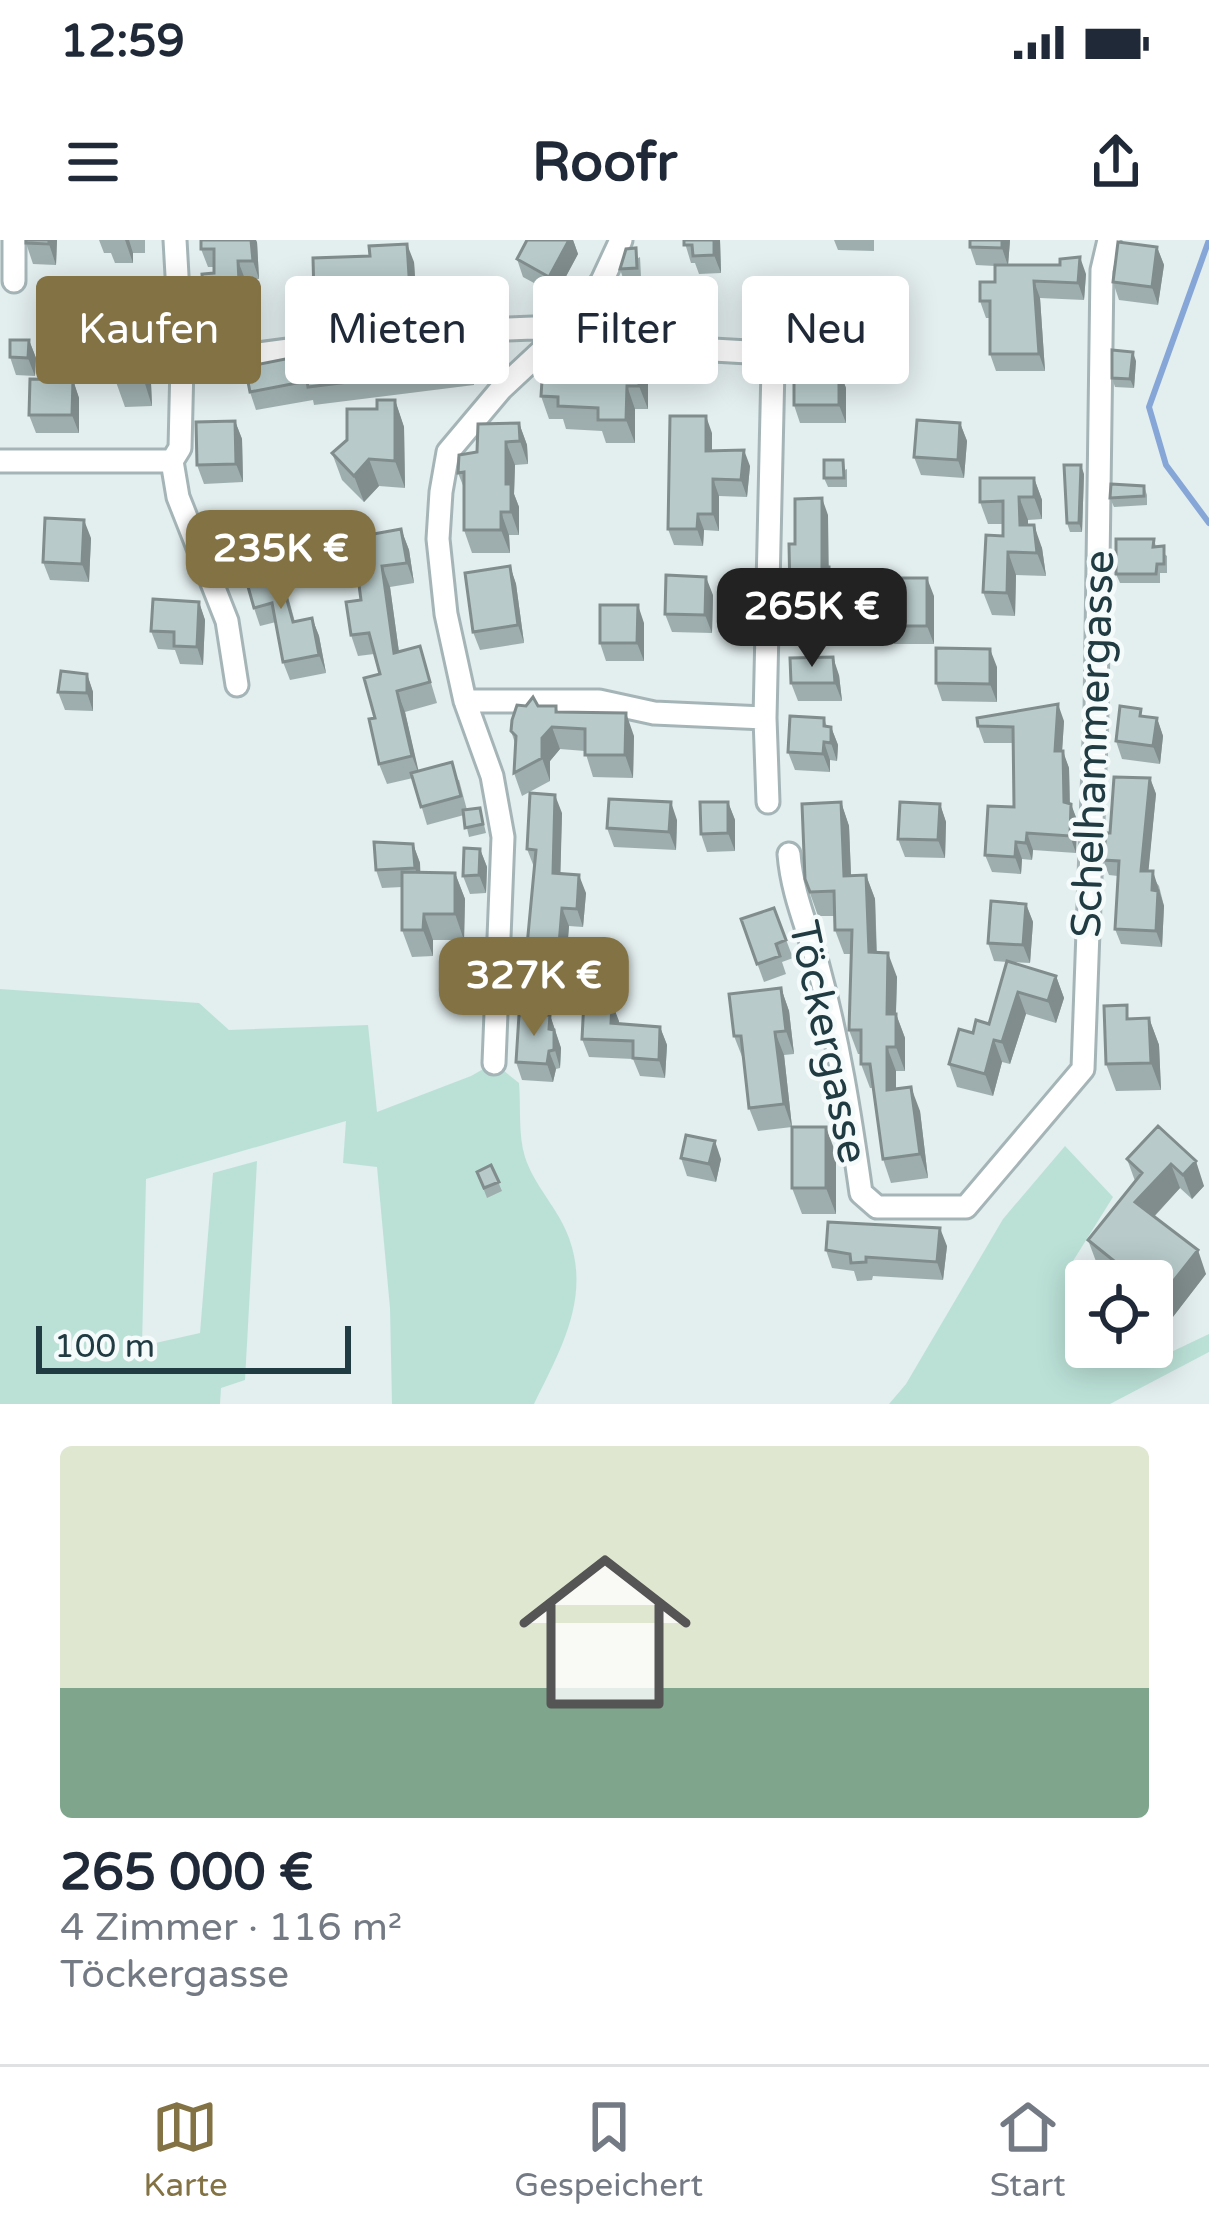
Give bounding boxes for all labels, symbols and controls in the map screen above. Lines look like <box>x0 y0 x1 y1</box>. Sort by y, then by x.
text: 12:59 <box>60 15 185 69</box>
icon: menu <box>60 129 126 195</box>
icon: share <box>1083 129 1149 195</box>
text: Roofr <box>532 130 677 195</box>
chip: Kaufen <box>36 276 261 384</box>
chip: Mieten <box>285 276 509 384</box>
chip: Filter <box>533 276 718 384</box>
chip: Neu <box>742 276 909 384</box>
pin: 235K € <box>183 510 379 612</box>
text: 235K € <box>213 525 349 572</box>
street label: Schelhammergasse <box>1061 549 1125 939</box>
pin: 265K € <box>714 568 910 670</box>
text: 265K € <box>744 583 880 630</box>
street label: Töckergasse <box>777 916 879 1168</box>
pin: 327K € <box>436 937 632 1039</box>
text: 327K € <box>466 952 602 999</box>
map controls <box>1065 1260 1173 1368</box>
button: locate <box>1065 1260 1173 1368</box>
scale bar <box>36 1320 351 1373</box>
text: 100 m <box>54 1327 155 1366</box>
icon: home <box>497 1524 713 1740</box>
text: 265 000 € <box>60 1842 313 1904</box>
text: 4 Zimmer · 116 m² <box>60 1904 402 1951</box>
text: Töckergasse <box>60 1951 289 1998</box>
tab: Karte <box>143 2094 228 2205</box>
tab: Gespeichert <box>514 2094 703 2205</box>
tab: Start <box>990 2094 1066 2205</box>

